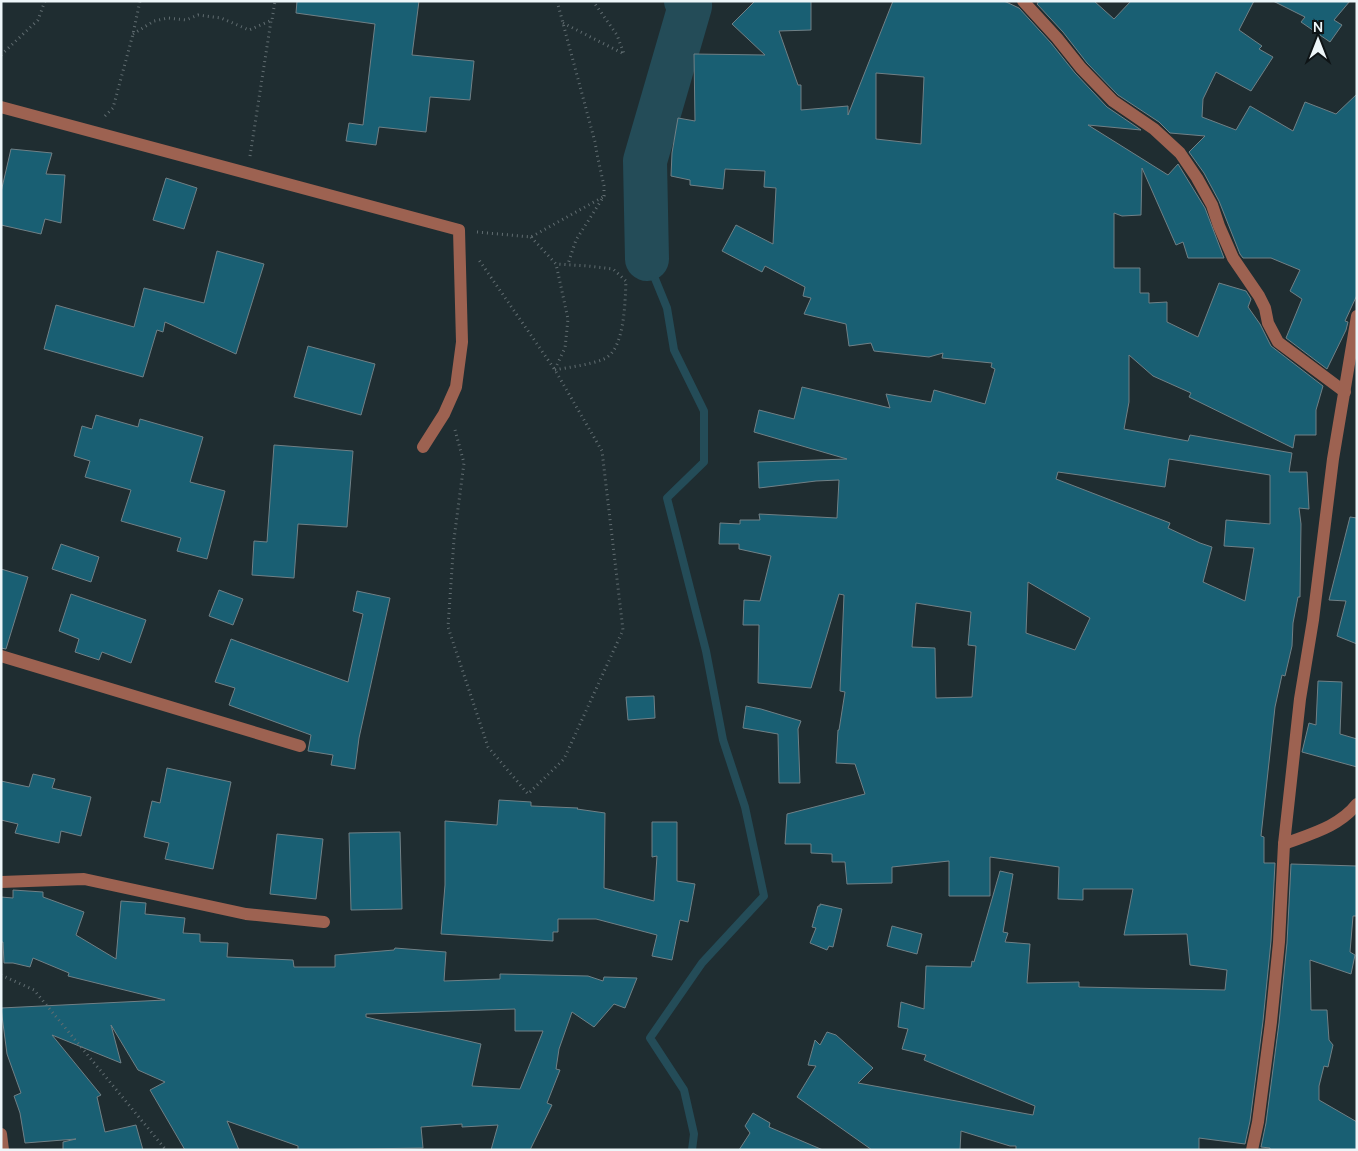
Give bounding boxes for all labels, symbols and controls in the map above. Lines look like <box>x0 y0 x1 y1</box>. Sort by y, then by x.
north arrow <box>1293 15 1343 65</box>
text: N <box>1313 17 1323 36</box>

